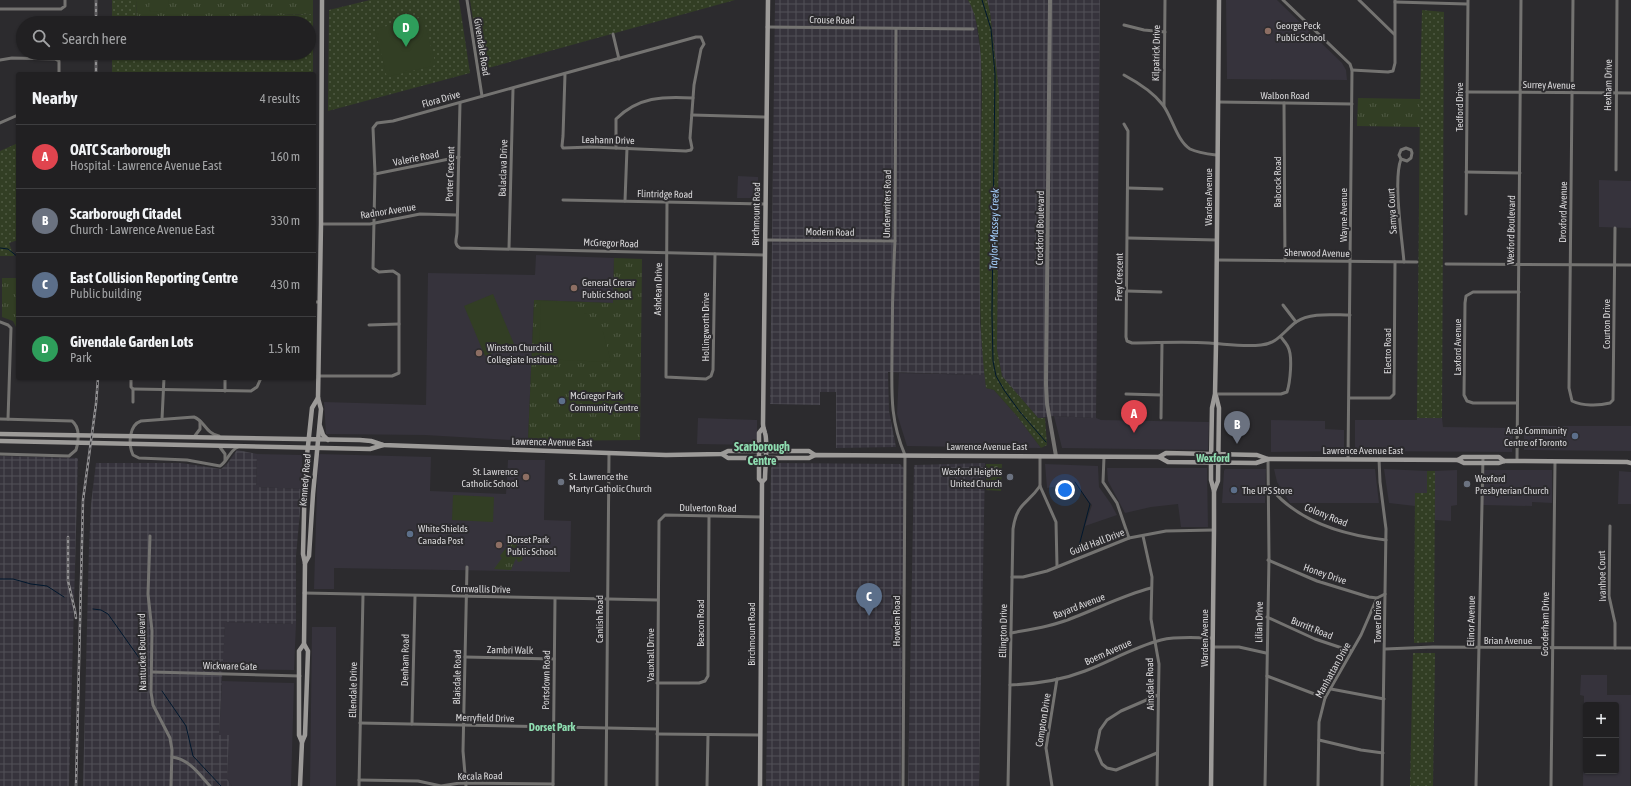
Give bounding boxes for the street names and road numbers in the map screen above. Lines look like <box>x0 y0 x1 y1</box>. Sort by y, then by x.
street label: Crouse Road <box>809 14 855 26</box>
street label: Givendale Road <box>472 18 492 77</box>
street label: Kilpatrick Drive <box>1150 24 1162 81</box>
street label: Hexham Drive <box>1602 59 1614 111</box>
street label: Surrey Avenue <box>1523 79 1576 91</box>
street label: Tedford Drive <box>1454 82 1465 131</box>
street label: Flora Drive <box>421 88 462 110</box>
street label: Walbon Road <box>1261 90 1310 101</box>
street label: Leahann Drive <box>581 134 635 146</box>
street label: Balaclava Drive <box>497 139 510 197</box>
street label: Porter Crescent <box>444 146 456 202</box>
street label: Valerie Road <box>392 148 440 168</box>
street label: Babcock Road <box>1272 156 1283 208</box>
street label: Warden Avenue <box>1203 168 1214 226</box>
street label: Underwriters Road <box>881 169 893 238</box>
street label: Droxford Avenue <box>1557 181 1569 243</box>
street label: Birchmount Road <box>750 182 762 246</box>
street label: Wayne Avenue <box>1338 187 1349 242</box>
street label: Flintridge Road <box>637 188 693 200</box>
street label: Samya Court <box>1385 188 1399 234</box>
street label: Crockford Boulevard <box>1034 190 1046 265</box>
street label: Wexford Boulevard <box>1505 195 1517 265</box>
street label: Radnor Avenue <box>360 201 417 221</box>
street label: Modern Road <box>805 226 855 238</box>
street label: McGregor Road <box>583 237 639 249</box>
street label: Sherwood Avenue <box>1284 247 1350 259</box>
street label: Frey Crescent <box>1113 253 1125 301</box>
street label: Ashdean Drive <box>652 262 664 316</box>
street label: Hollingworth Drive <box>700 292 711 362</box>
street label: Courton Drive <box>1601 299 1612 349</box>
street label: Laxford Avenue <box>1452 318 1463 375</box>
street label: Electro Road <box>1382 328 1393 374</box>
street label: Lawrence Avenue East <box>512 436 593 448</box>
street label: Lawrence Avenue East <box>947 441 1028 452</box>
street label: Lawrence Avenue East <box>1323 445 1404 456</box>
street label: Kennedy Road <box>297 453 313 507</box>
street label: Colony Road <box>1303 501 1350 529</box>
street label: Dulverton Road <box>679 502 737 514</box>
street label: Guild Hall Drive <box>1068 526 1126 557</box>
street label: Ivanhoe Court <box>1596 550 1608 602</box>
street label: Honey Drive <box>1302 562 1348 587</box>
street label: Cornwallis Drive <box>451 583 511 595</box>
street label: Bayard Avenue <box>1051 591 1107 621</box>
street label: Gooderham Drive <box>1539 591 1551 656</box>
street label: Canlish Road <box>594 595 605 643</box>
street label: Howden Road <box>891 595 902 646</box>
street label: Elinor Avenue <box>1465 595 1477 646</box>
street label: Beacon Road <box>695 599 706 647</box>
street label: Tower Drive <box>1372 600 1383 643</box>
street label: Lilian Drive <box>1253 601 1265 643</box>
street label: Birchmount Road <box>746 602 757 666</box>
street label: Ellington Drive <box>997 603 1009 658</box>
street label: Warden Avenue <box>1199 609 1210 667</box>
street label: Nantucket Boulevard <box>136 613 148 691</box>
street label: Burritt Road <box>1290 615 1335 641</box>
street label: Vauxhall Drive <box>645 628 656 682</box>
street label: Denham Road <box>399 634 411 686</box>
street label: Brian Avenue <box>1484 635 1533 646</box>
street label: Boem Avenue <box>1083 637 1134 667</box>
street label: Manhattan Drive <box>1313 640 1353 700</box>
street label: Zambri Walk <box>487 644 534 656</box>
street label: Blaisdale Road <box>451 649 463 704</box>
street label: Portsdown Road <box>540 650 552 710</box>
street label: Ainsdale Road <box>1144 657 1156 710</box>
street label: Wickware Gate <box>203 660 258 672</box>
street label: Ellendale Drive <box>347 661 359 718</box>
street label: Compton Drive <box>1033 692 1053 748</box>
street label: Merryfield Drive <box>455 712 515 724</box>
street label: Kecala Road <box>457 770 503 782</box>

